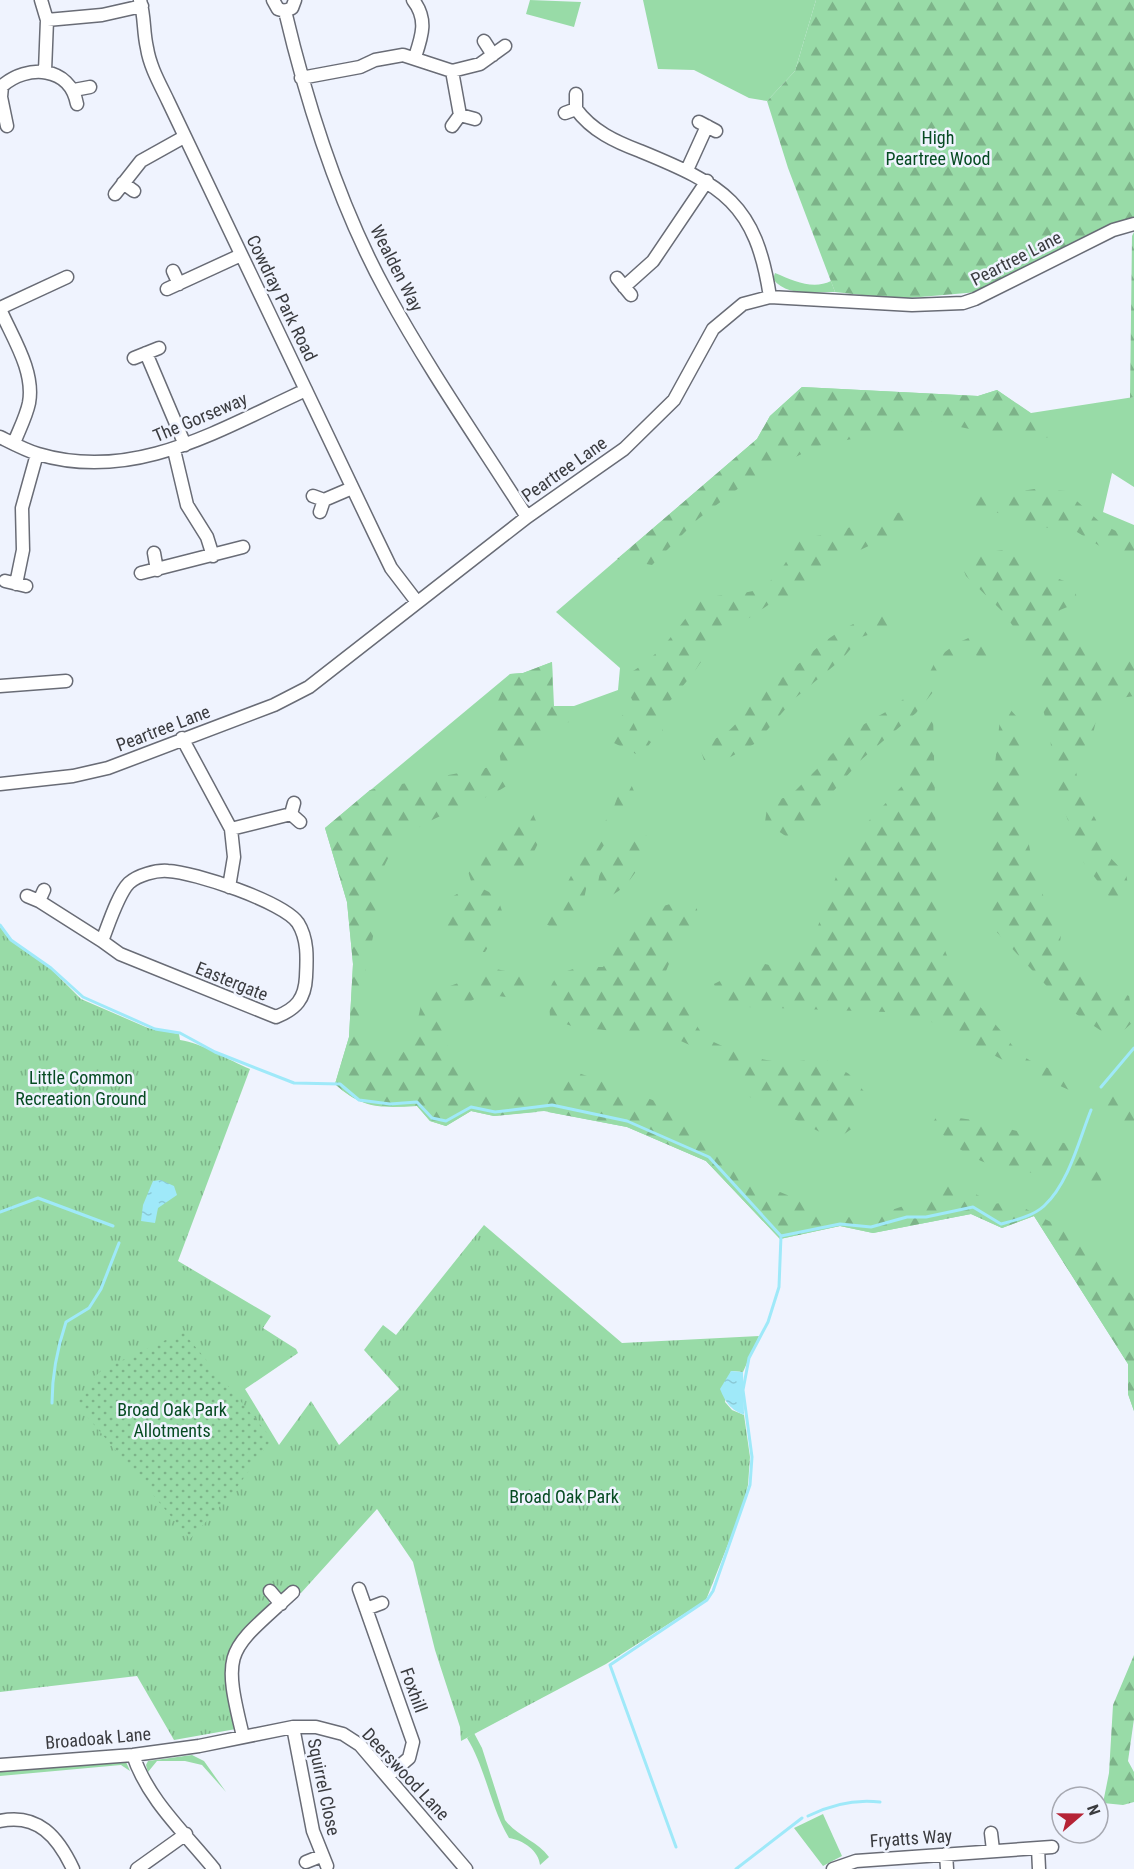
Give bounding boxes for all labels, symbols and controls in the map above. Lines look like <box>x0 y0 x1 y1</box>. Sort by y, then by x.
park label: High Peartree Wood <box>886 127 990 169</box>
street label: Wealden Way <box>366 221 428 315</box>
street label: Peartree Lane <box>967 226 1065 290</box>
street label: Cowdray Park Road <box>242 232 322 364</box>
street label: The Gorseway <box>150 388 251 446</box>
street label: Peartree Lane <box>517 432 611 506</box>
street label: Peartree Lane <box>113 700 213 756</box>
street label: Eastergate <box>193 957 271 1005</box>
park label: Little Common Recreation Ground <box>15 1067 147 1109</box>
park label: Broad Oak Park Allotments <box>117 1399 227 1441</box>
park label: Broad Oak Park <box>509 1486 619 1507</box>
street label: Foxhill <box>396 1665 432 1715</box>
street label: Broadoak Lane <box>44 1723 152 1753</box>
street label: Deerswood Lane <box>358 1724 454 1824</box>
street label: Squirrel Close <box>303 1737 345 1837</box>
north arrow <box>1050 1785 1110 1845</box>
text: N <box>1083 1802 1104 1818</box>
street label: Fryatts Way <box>869 1825 953 1851</box>

